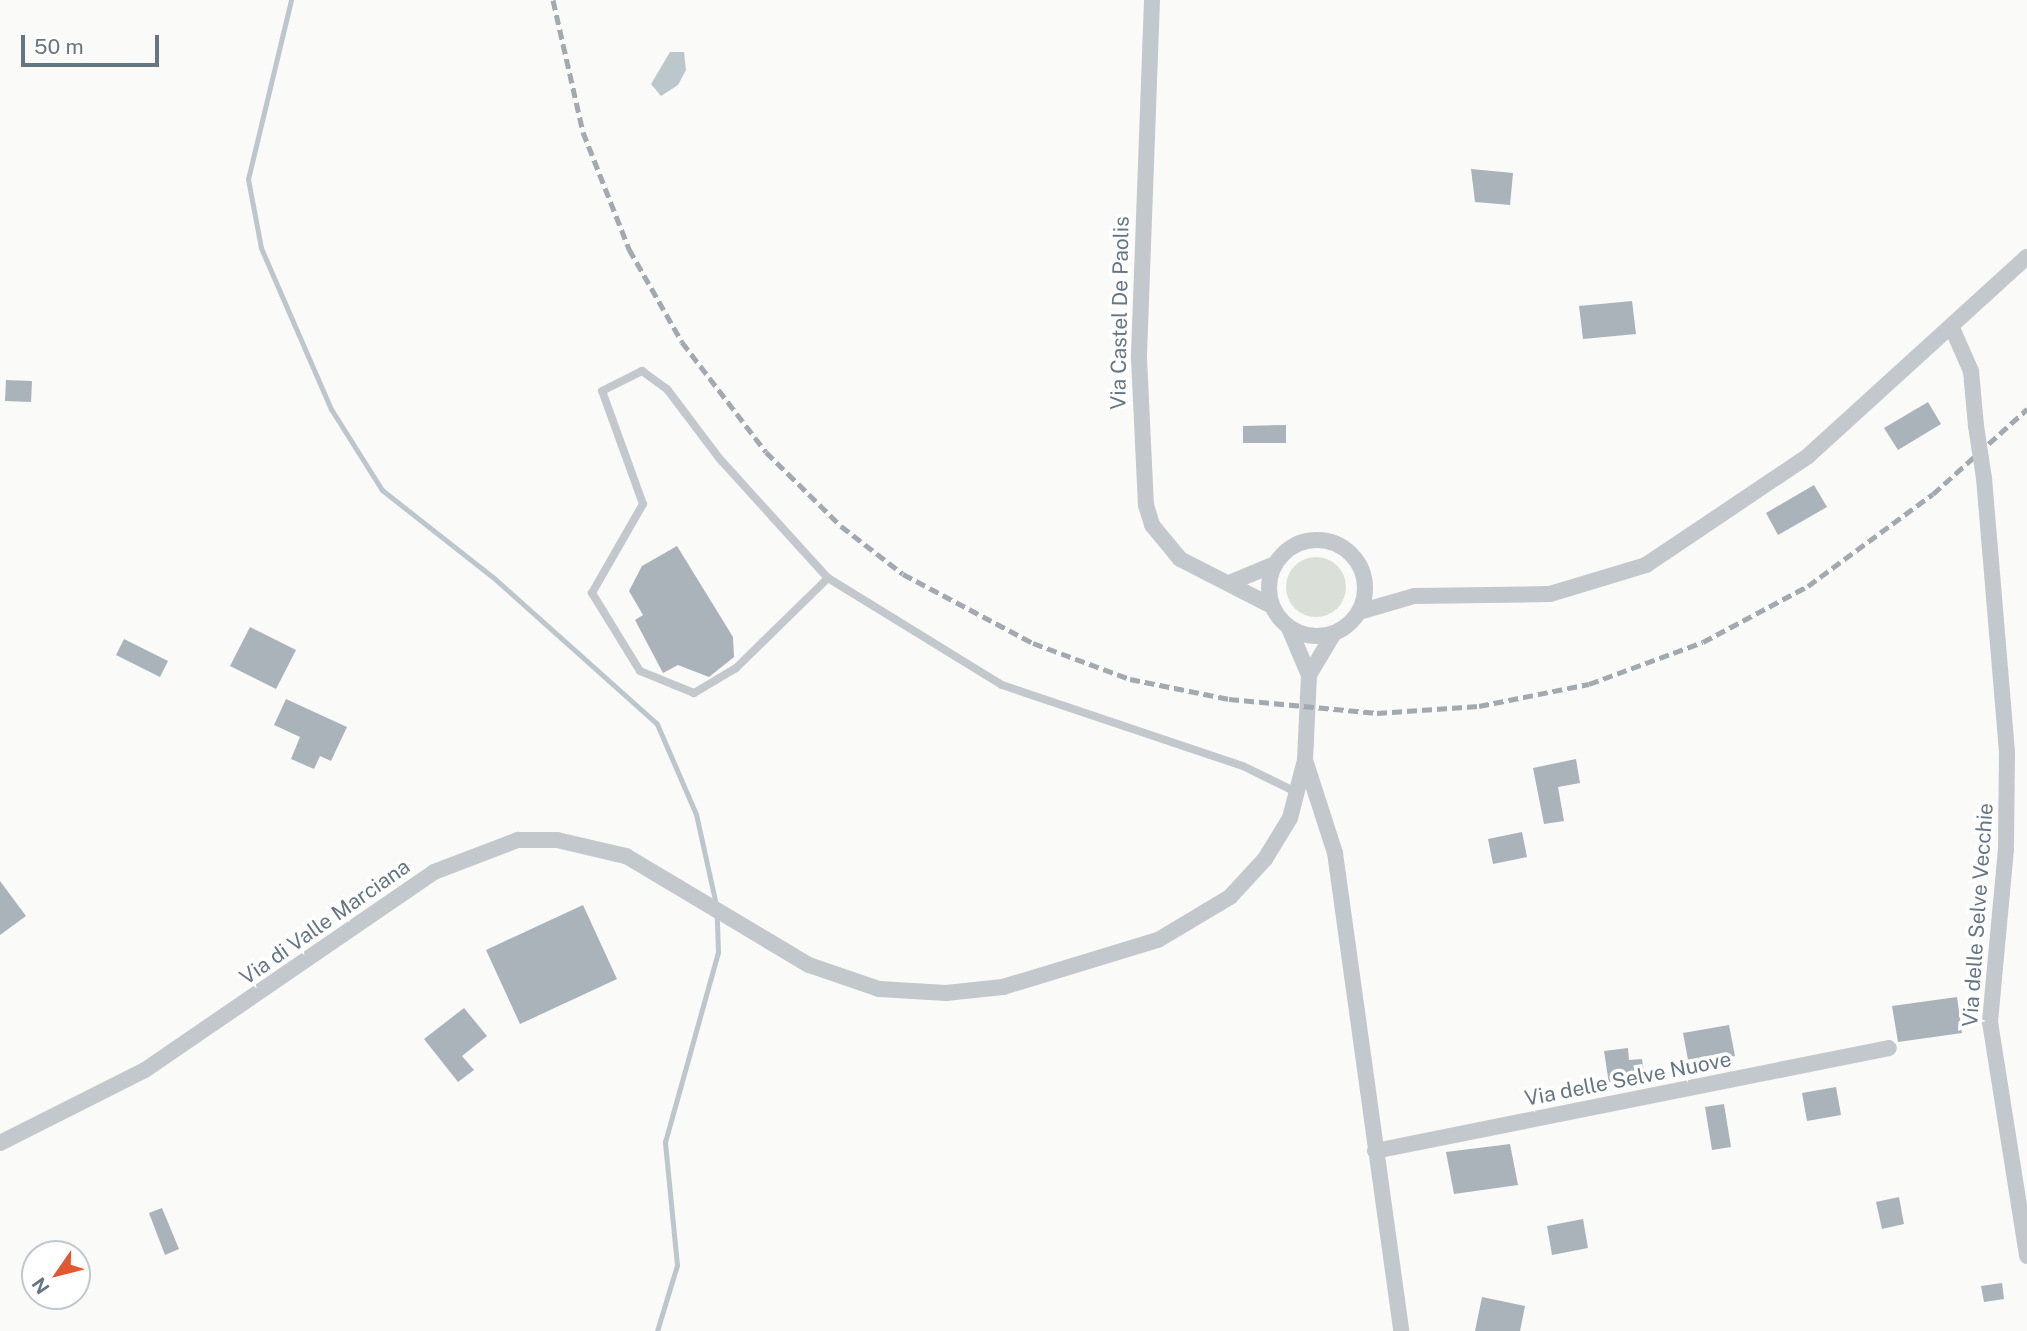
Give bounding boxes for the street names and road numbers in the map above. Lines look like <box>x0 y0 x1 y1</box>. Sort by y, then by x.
street label: Via Castel De Paolis <box>1106 216 1134 410</box>
street label: Via delle Selve Vecchie <box>1958 802 1998 1028</box>
street label: Via di Valle Marciana <box>235 854 415 990</box>
street label: Via delle Selve Nuove <box>1522 1047 1734 1111</box>

